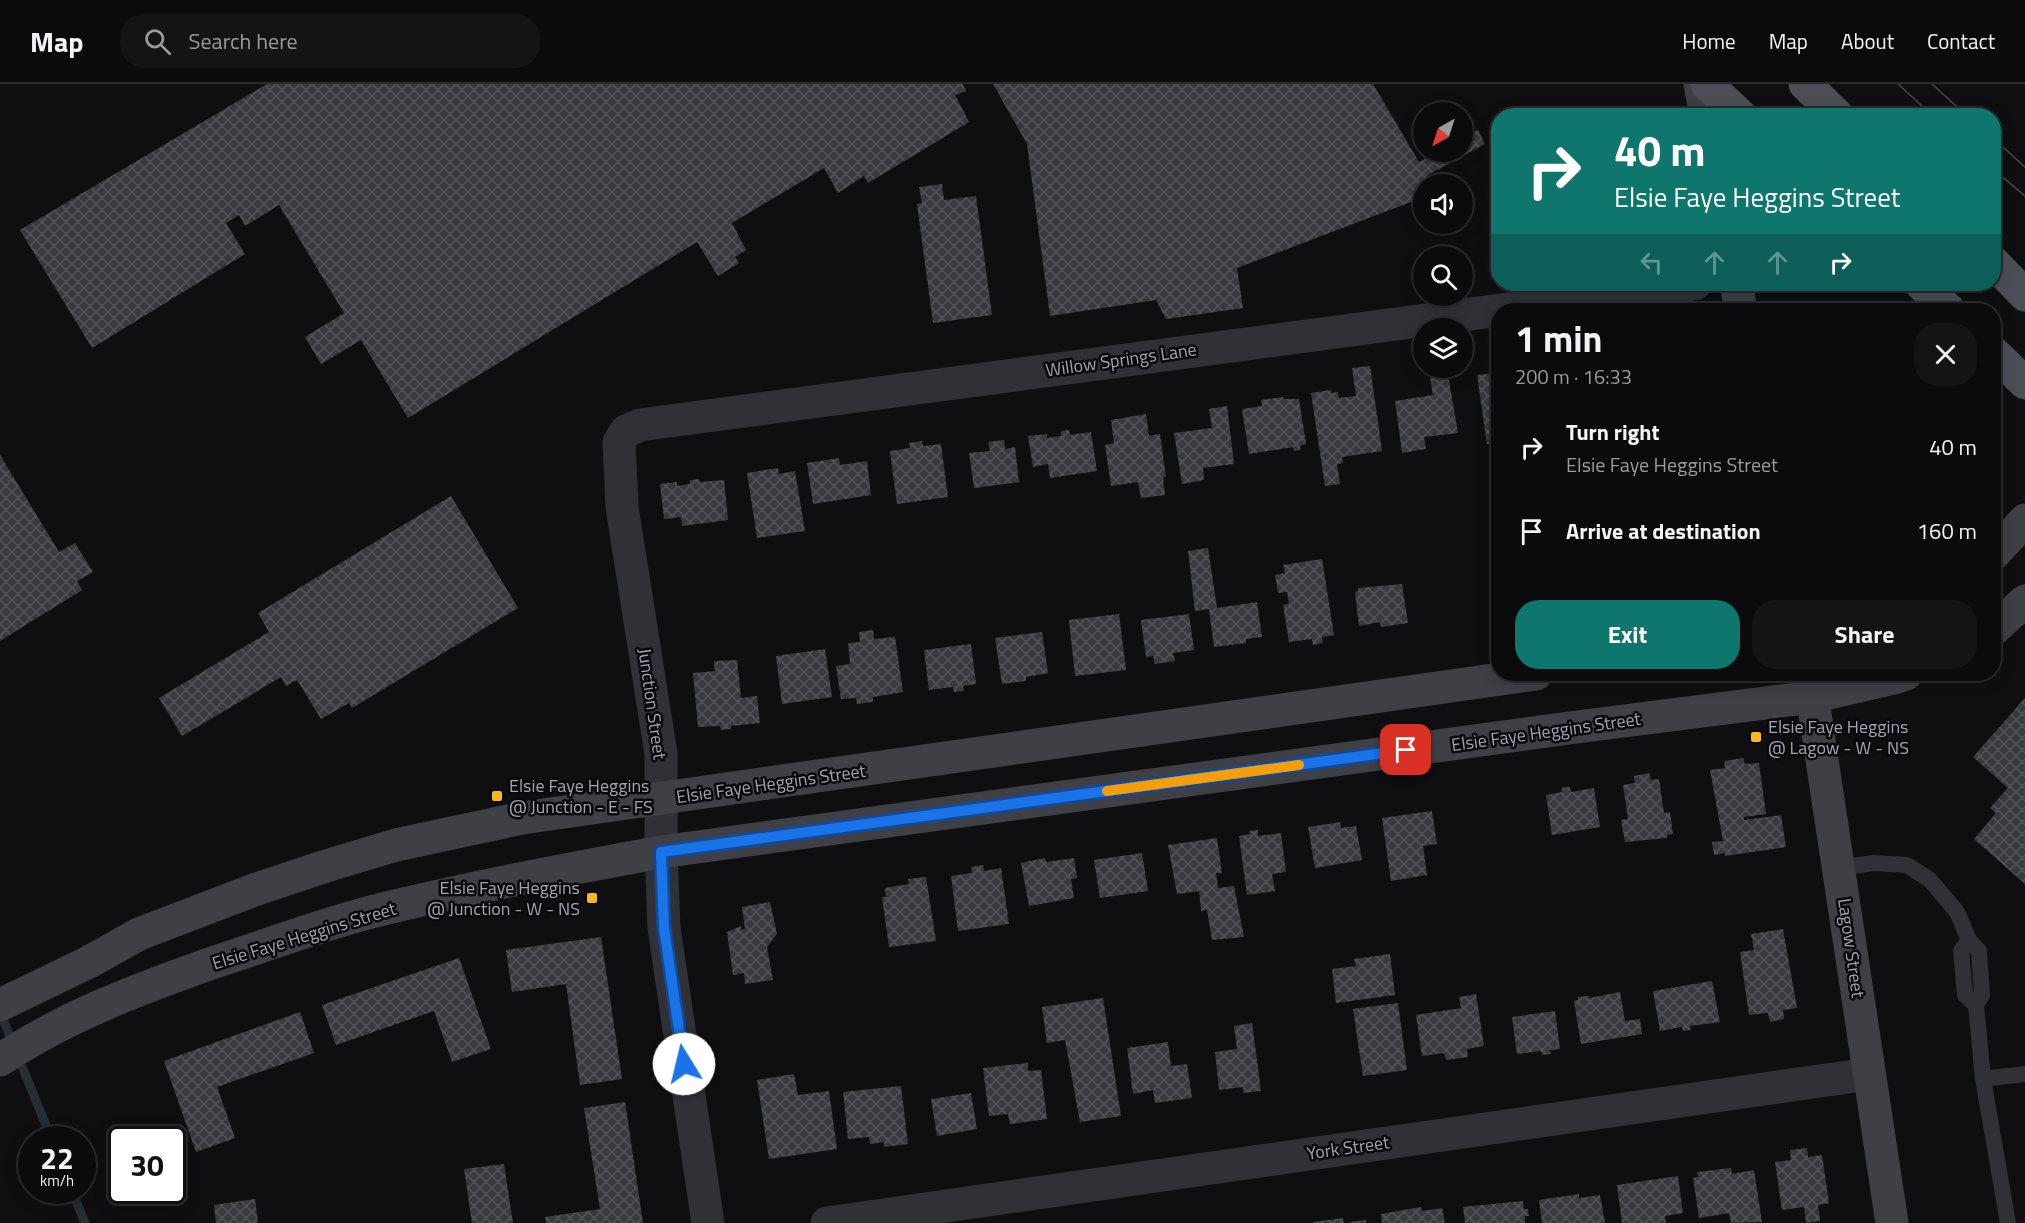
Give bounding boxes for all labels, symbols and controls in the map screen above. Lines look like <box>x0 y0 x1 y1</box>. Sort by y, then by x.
search box <box>120 14 540 68</box>
text: Map <box>30 20 84 63</box>
text: Search here <box>189 24 298 58</box>
icon: search <box>141 25 174 58</box>
text: Home <box>1682 25 1736 57</box>
text: Map <box>1769 25 1808 57</box>
text: About <box>1841 25 1894 57</box>
text: Contact <box>1927 25 1995 57</box>
north arrow <box>1413 102 1473 162</box>
map controls <box>1413 102 1473 378</box>
text: 40 m <box>1614 118 1706 182</box>
icon: right <box>1515 132 1593 210</box>
button: sound <box>1413 174 1473 234</box>
text: Elsie Faye Heggins Street <box>1614 176 1900 217</box>
button: search <box>1413 246 1473 306</box>
icon: left <box>1635 246 1668 279</box>
icon: ahead <box>1698 246 1731 279</box>
icon: ahead <box>1761 246 1794 279</box>
icon: right <box>1824 246 1857 279</box>
text: 1 min <box>1515 311 1602 366</box>
button: layers <box>1413 318 1473 378</box>
button: close <box>1914 323 1977 386</box>
street label: Willow Springs Lane <box>1044 336 1198 383</box>
text: 200 m · 16:33 <box>1515 361 1632 392</box>
text: Turn right <box>1566 415 1660 449</box>
text: 40 m <box>1929 430 1977 464</box>
icon: right <box>1515 431 1548 464</box>
text: Elsie Faye Heggins Street <box>1566 449 1778 480</box>
text: Arrive at destination <box>1566 514 1761 548</box>
text: 160 m <box>1917 514 1977 548</box>
icon: arrive <box>1515 515 1548 548</box>
button: Exit <box>1515 600 1740 669</box>
button: Share <box>1752 600 1977 669</box>
street label: Junction Street <box>631 647 674 762</box>
street label: Elsie Faye Heggins Street <box>1450 705 1643 758</box>
place label: Elsie Faye Heggins @ Lagow - W - NS <box>1768 713 1909 761</box>
pin <box>1380 724 1431 775</box>
marker: Elsie Faye Heggins @ Lagow - W - NS <box>1749 730 1763 744</box>
icon: arrive <box>1389 733 1422 766</box>
street label: Elsie Faye Heggins Street <box>675 757 868 810</box>
place label: Elsie Faye Heggins @ Junction - E - FS <box>509 772 653 820</box>
marker: Elsie Faye Heggins @ Junction - E - FS <box>490 789 504 803</box>
place label: Elsie Faye Heggins @ Junction - W - NS <box>427 874 580 922</box>
marker: Elsie Faye Heggins @ Junction - W - NS <box>585 891 599 905</box>
street label: Elsie Faye Heggins Street <box>209 895 400 976</box>
street label: Lagow Street <box>1831 896 1872 1000</box>
position arrow <box>652 1032 716 1096</box>
speed limit sign: 30 <box>108 1126 186 1204</box>
street label: York Street <box>1305 1128 1392 1167</box>
text: 22 <box>40 1135 74 1181</box>
text: km/h <box>40 1169 74 1192</box>

